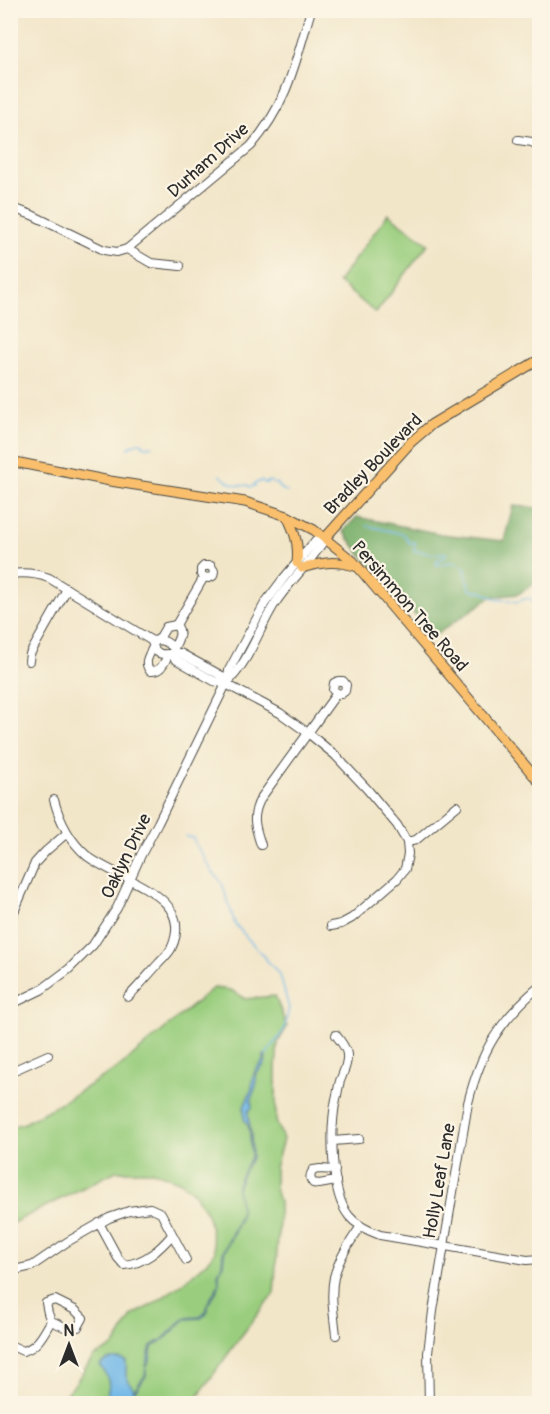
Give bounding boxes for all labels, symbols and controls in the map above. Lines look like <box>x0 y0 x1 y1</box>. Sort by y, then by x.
street label: Durham Drive <box>163 118 254 203</box>
street label: Bradley Boulevard <box>319 409 427 520</box>
street label: Persimmon Tree Road <box>346 536 473 677</box>
street label: Oaklyn Drive <box>96 810 157 903</box>
street label: Holly Leaf Lane <box>418 1121 461 1241</box>
north arrow <box>39 1315 99 1375</box>
text: N <box>64 1321 75 1341</box>

